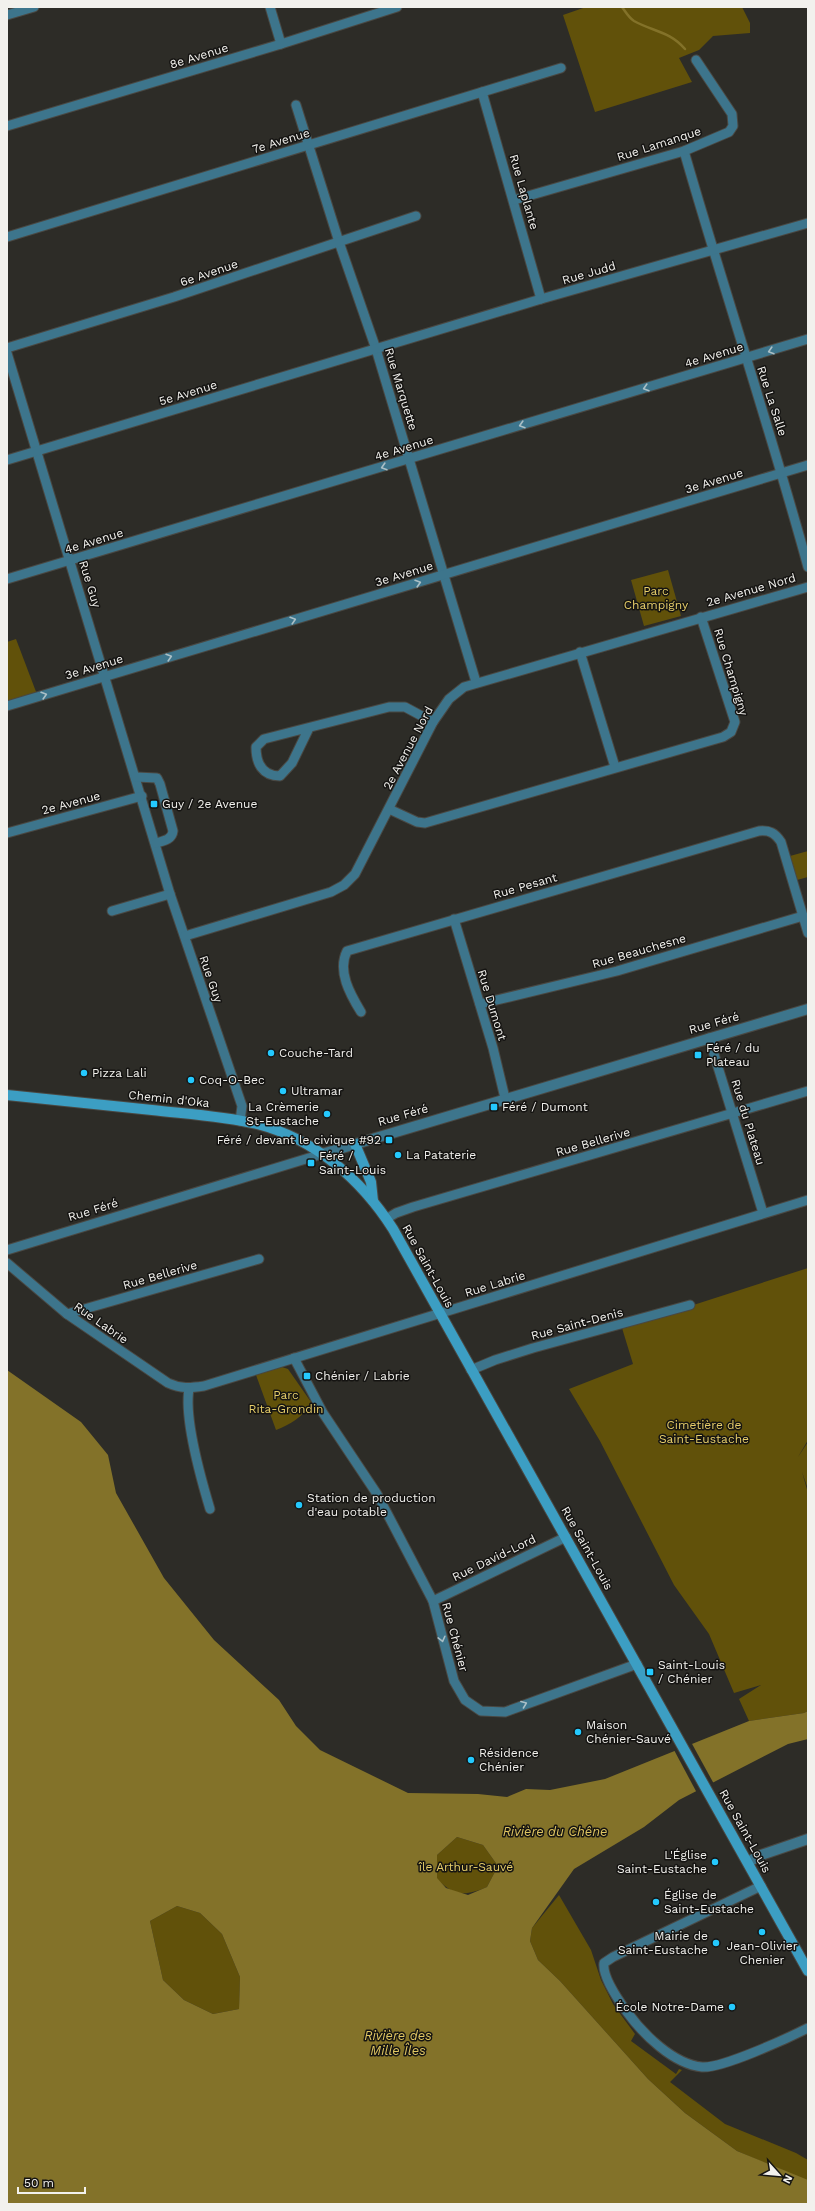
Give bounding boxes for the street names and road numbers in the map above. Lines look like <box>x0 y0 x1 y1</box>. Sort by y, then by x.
street label: 8e Avenue <box>168 40 230 72</box>
street label: Rue Lamanque <box>615 124 703 164</box>
street label: 7e Avenue <box>251 126 311 156</box>
street label: Rue Laplante <box>507 153 541 231</box>
street label: 6e Avenue <box>178 257 240 289</box>
street label: Rue Judd <box>561 259 617 287</box>
street label: 4e Avenue <box>683 339 745 371</box>
street label: Rue Marquette <box>382 346 420 432</box>
street label: Rue La Salle <box>754 364 790 438</box>
street label: 5e Avenue <box>157 378 219 408</box>
street label: 4e Avenue <box>373 432 435 464</box>
street label: 3e Avenue <box>683 466 745 496</box>
street label: 4e Avenue <box>63 525 125 557</box>
street label: Rue Guy <box>76 559 104 610</box>
street label: 3e Avenue <box>373 559 435 589</box>
street label: 2e Avenue Nord <box>705 571 797 609</box>
street label: Rue Champigny <box>711 627 751 718</box>
street label: 3e Avenue <box>63 652 125 682</box>
street label: 2e Avenue Nord <box>380 704 436 792</box>
street label: 2e Avenue <box>40 788 102 818</box>
street label: Rue Pesant <box>491 870 559 902</box>
street label: Rue Beauchesne <box>590 931 688 971</box>
street label: Rue Guy <box>196 954 226 1005</box>
street label: Rue Dumont <box>475 968 509 1042</box>
street label: Rue Féré <box>687 1009 741 1037</box>
street label: Rue du Plateau <box>728 1077 768 1167</box>
street label: Chemin d'Oka <box>128 1088 210 1110</box>
street label: Rue Féré <box>376 1101 430 1129</box>
street label: Rue Bellerive <box>554 1125 632 1159</box>
street label: Rue Féré <box>66 1196 120 1224</box>
street label: Rue Saint-Louis <box>399 1222 457 1310</box>
street label: Rue Bellerive <box>121 1258 199 1292</box>
street label: Rue Labrie <box>463 1268 527 1300</box>
street label: Rue Labrie <box>71 1299 131 1347</box>
street label: Rue Saint-Denis <box>529 1305 625 1343</box>
street label: Rue Saint-Louis <box>558 1504 616 1592</box>
street label: Rue David-Lord <box>450 1532 538 1584</box>
street label: Rue Chénier <box>439 1601 471 1673</box>
street label: Rue Saint-Louis <box>716 1787 774 1875</box>

